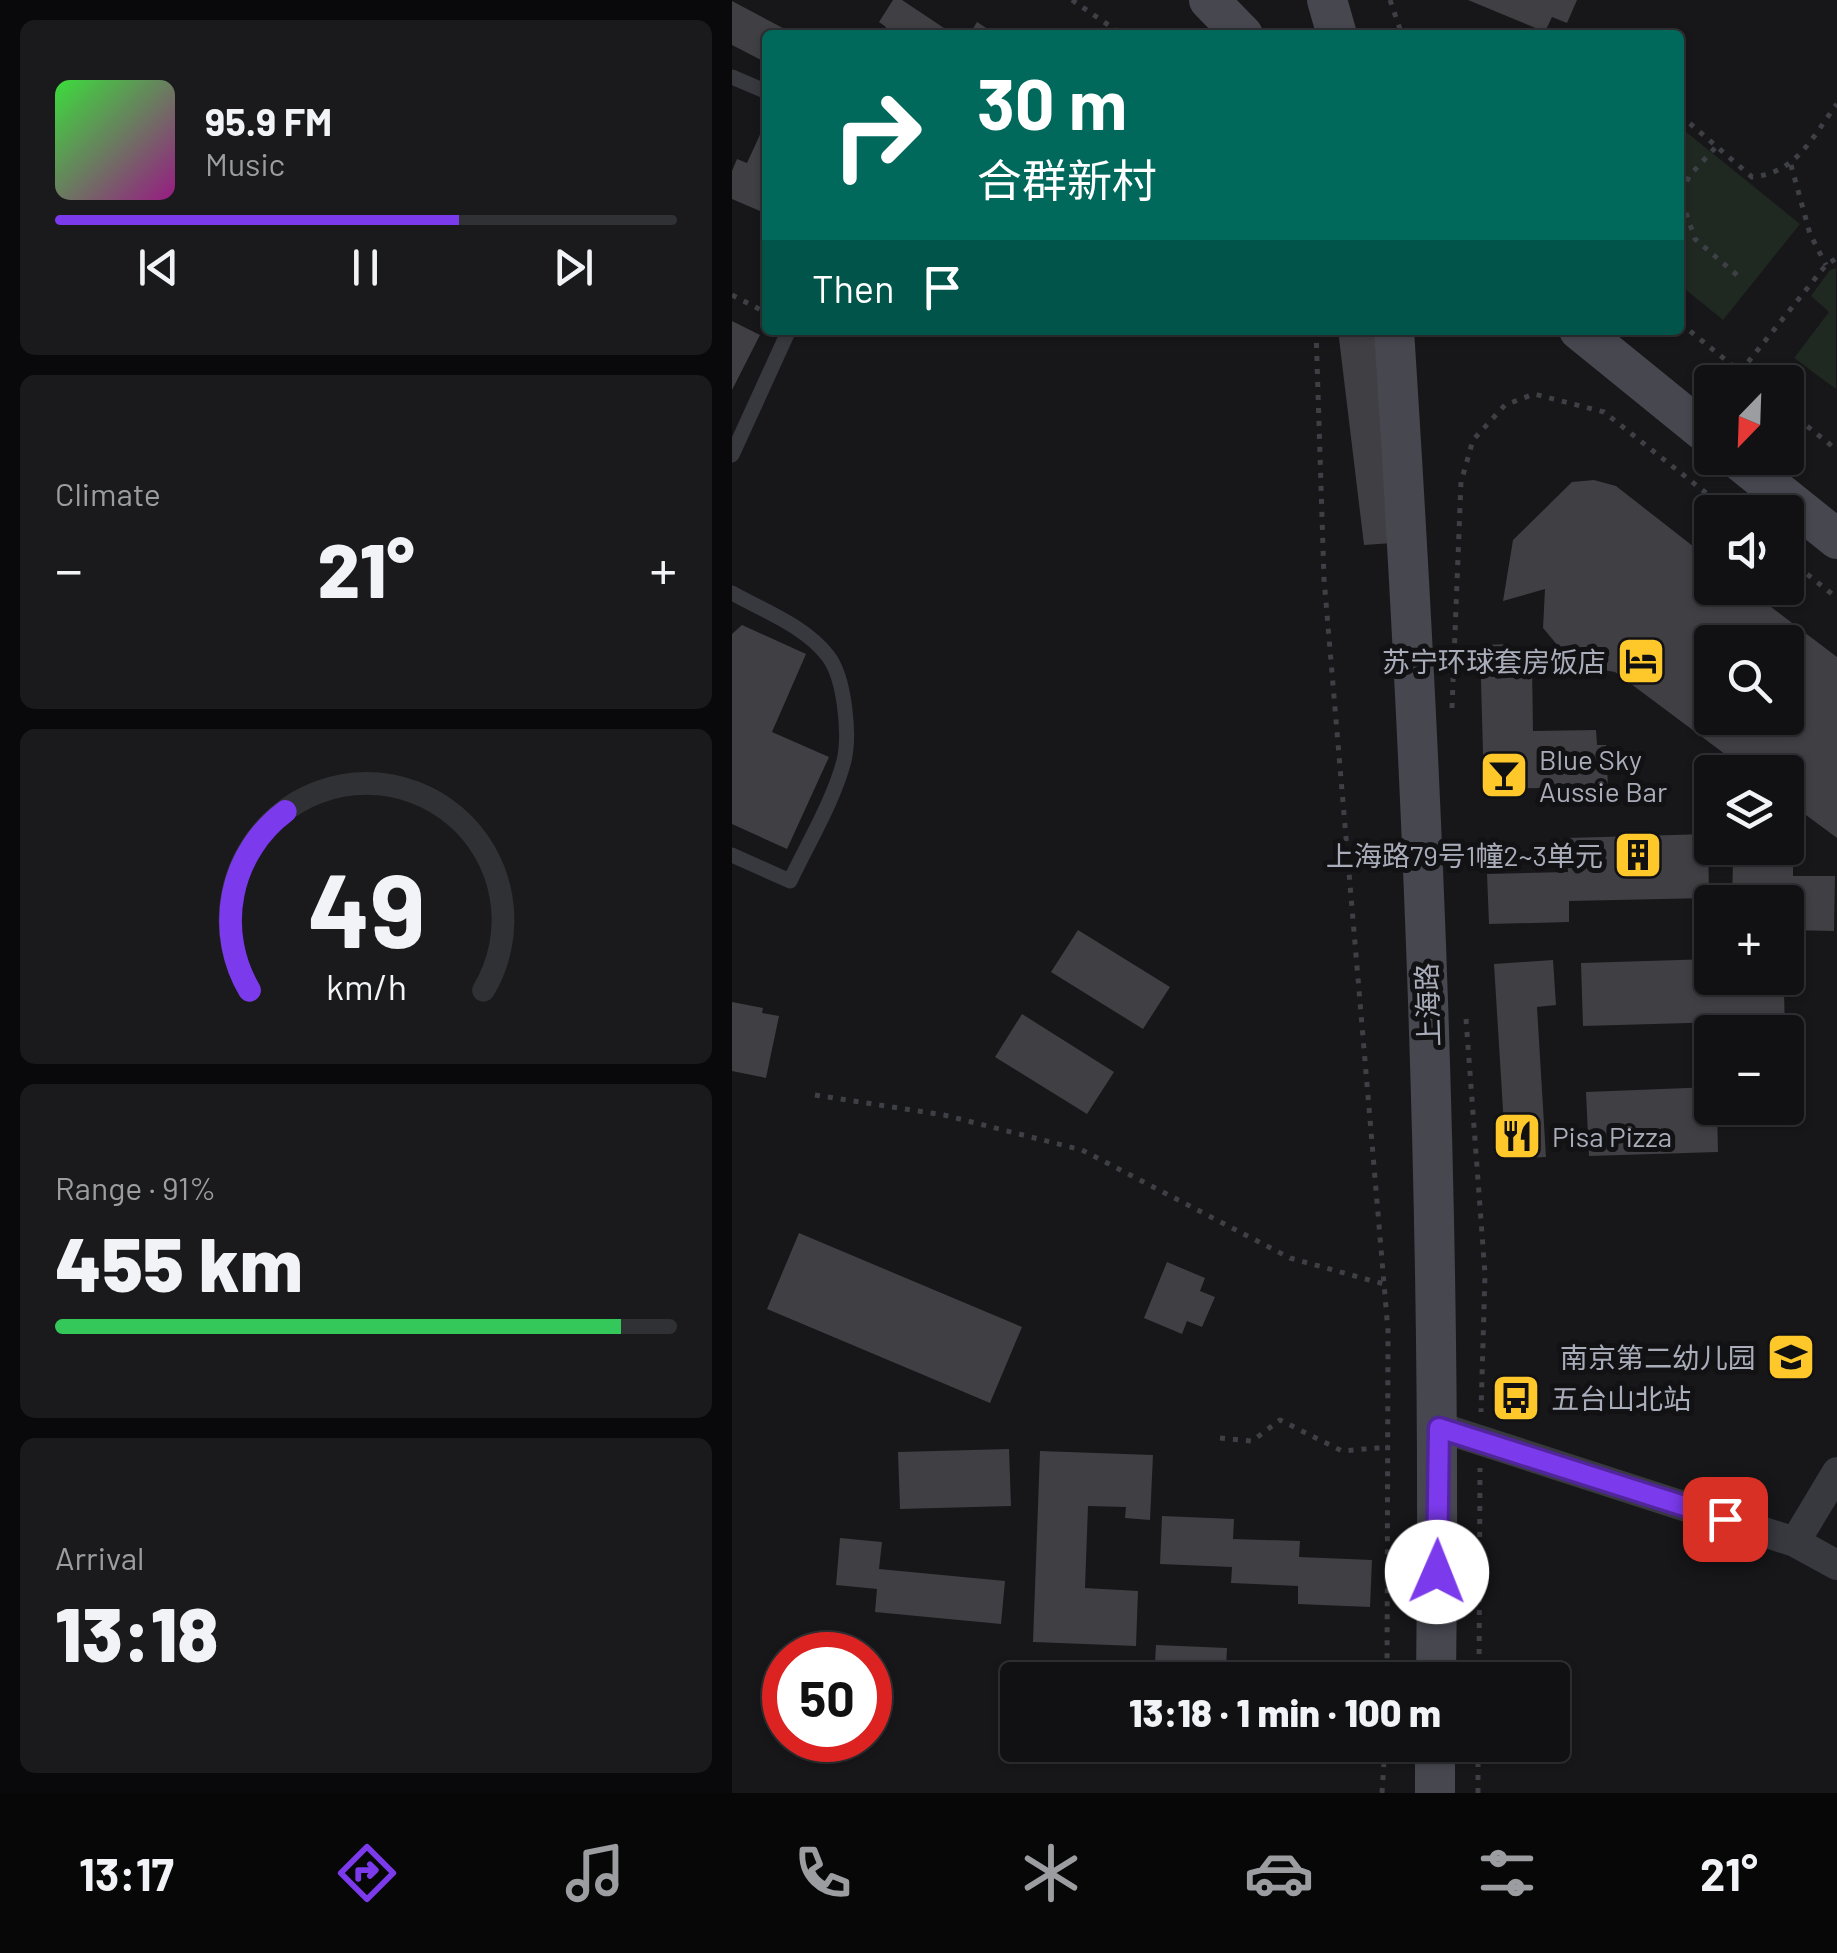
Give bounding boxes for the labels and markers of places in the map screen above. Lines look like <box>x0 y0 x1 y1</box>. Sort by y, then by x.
hotel icon: 苏宁环球套房饭店 <box>1615 635 1667 687</box>
place label: 苏宁环球套房饭店 <box>1382 644 1606 678</box>
place label: Blue Sky Aussie Bar <box>1539 742 1667 808</box>
bar icon: Blue Sky Aussie Bar <box>1478 749 1530 801</box>
building icon: 上海路79号1幢2~3单元 <box>1612 829 1664 881</box>
place label: 上海路79号1幢2~3单元 <box>1326 838 1603 872</box>
restaurant icon: Pisa Pizza <box>1491 1110 1543 1162</box>
place label: Pisa Pizza <box>1552 1119 1672 1153</box>
school or university icon: 南京第二幼儿园 <box>1765 1331 1817 1383</box>
place label: 南京第二幼儿园 <box>1560 1340 1756 1374</box>
bus stop icon: 五台山北站 <box>1490 1372 1542 1424</box>
place label: 五台山北站 <box>1551 1381 1691 1415</box>
pin <box>1683 1477 1768 1562</box>

